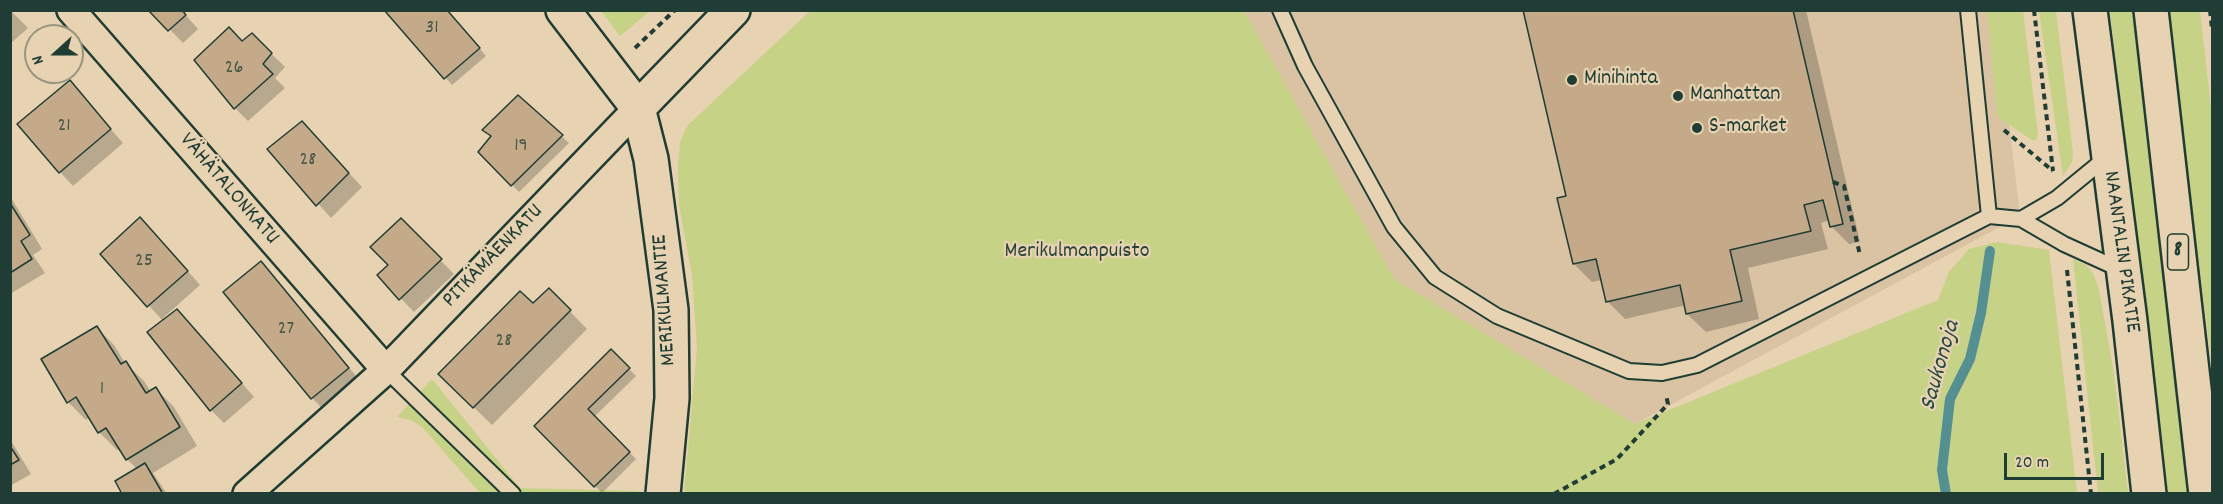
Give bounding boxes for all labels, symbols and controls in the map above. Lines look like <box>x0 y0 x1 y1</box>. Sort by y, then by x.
house number: 31 <box>425 17 439 41</box>
north arrow <box>24 24 84 84</box>
text: N <box>26 52 51 68</box>
house number: 26 <box>225 57 243 81</box>
place label: Minihinta <box>1584 67 1658 93</box>
marker: Minihinta <box>1565 73 1579 87</box>
place label: Manhattan <box>1690 83 1780 109</box>
marker: Manhattan <box>1671 89 1685 103</box>
house number: 21 <box>57 115 71 139</box>
place label: S-market <box>1709 115 1787 141</box>
marker: S-market <box>1690 121 1704 135</box>
street label: VÄHÄTALONKATU <box>172 129 284 251</box>
house number: 19 <box>514 135 528 159</box>
house number: 28 <box>300 149 316 173</box>
street label: NAANTALIN PIKATIE <box>2096 170 2144 334</box>
street label: PITKÄMÄENKATU <box>438 200 550 314</box>
street label: MERIKULMANTIE <box>648 233 684 367</box>
road number: 8 <box>2168 234 2188 270</box>
park label: Merikulmanpuisto <box>1005 240 1149 266</box>
house number: 25 <box>135 250 153 274</box>
house number: 27 <box>278 318 294 342</box>
water label: Saukonoja <box>1915 318 1969 414</box>
house number: 28 <box>496 330 512 354</box>
house number: 1 <box>100 378 104 402</box>
scale bar <box>2007 441 2108 479</box>
text: 20 m <box>2015 451 2049 476</box>

